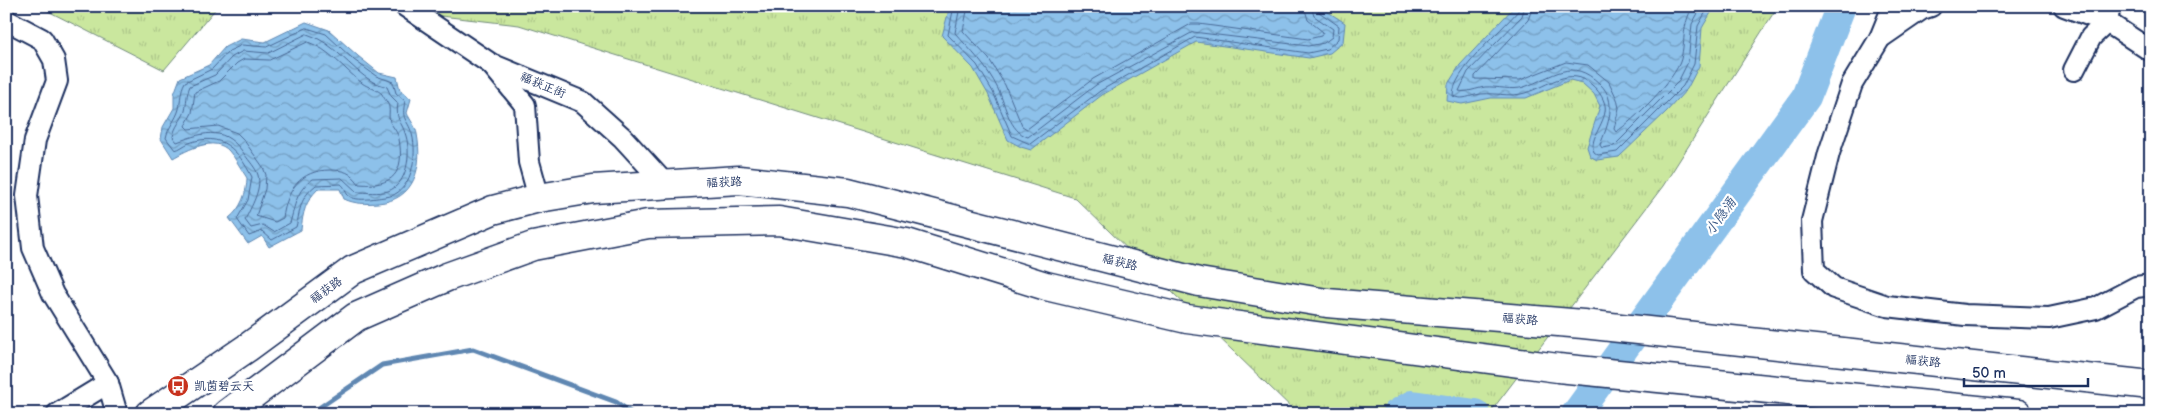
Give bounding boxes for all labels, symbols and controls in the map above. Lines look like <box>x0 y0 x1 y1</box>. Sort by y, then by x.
street label: 福获正街 <box>518 69 568 102</box>
street label: 福获路 <box>706 174 742 191</box>
water label: 小隐涌 <box>1701 193 1740 238</box>
street label: 福获路 <box>1101 251 1139 274</box>
street label: 福获路 <box>307 274 345 307</box>
street label: 福获路 <box>1501 310 1539 329</box>
street label: 福获路 <box>1904 352 1942 371</box>
scale bar <box>1964 355 2088 387</box>
text: 50 m <box>1972 364 2006 383</box>
bus stop icon: 凯茵碧云天 <box>166 374 190 398</box>
place label: 凯茵碧云天 <box>194 379 254 394</box>

